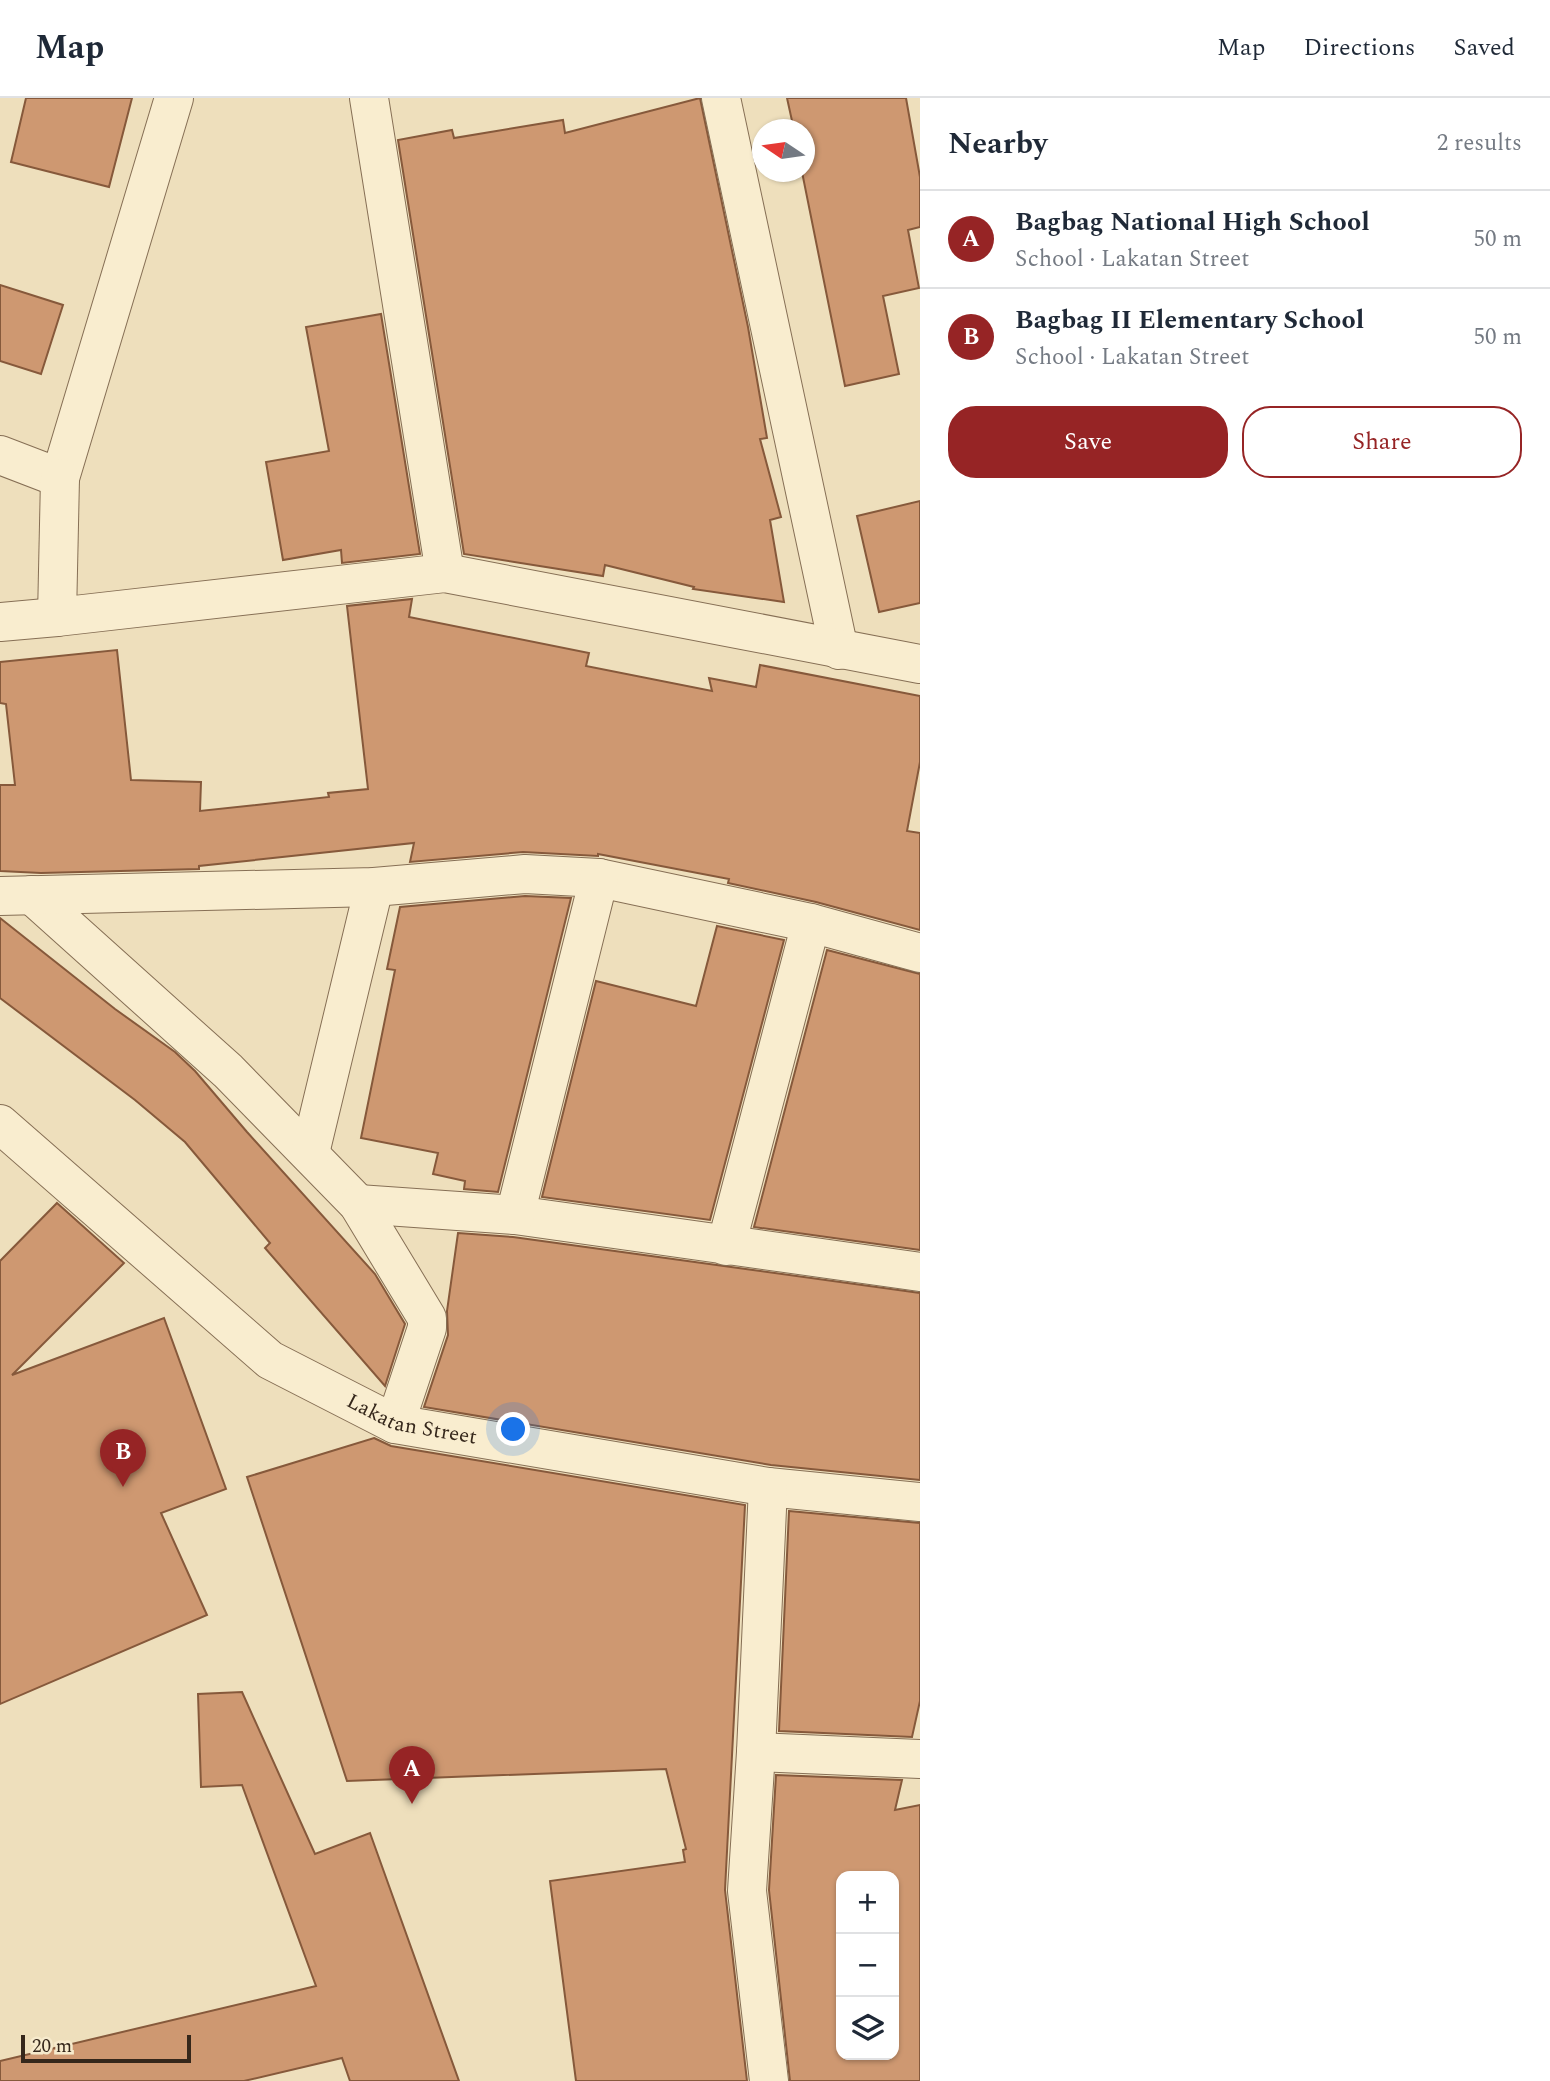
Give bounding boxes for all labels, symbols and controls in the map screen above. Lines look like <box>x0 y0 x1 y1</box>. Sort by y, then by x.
text: Map <box>35 23 104 73</box>
text: Map <box>1217 30 1265 66</box>
text: Directions <box>1303 30 1415 66</box>
text: Saved <box>1453 30 1515 66</box>
north arrow <box>752 119 815 182</box>
text: Nearby <box>948 121 1047 167</box>
text: 2 results <box>1437 126 1522 161</box>
text: Bagbag National High School <box>1015 202 1370 242</box>
text: A <box>962 222 980 257</box>
text: 50 m <box>1473 222 1522 257</box>
text: School · Lakatan Street <box>1015 242 1249 277</box>
text: Bagbag II Elementary School <box>1015 300 1364 340</box>
text: B <box>963 320 979 355</box>
text: 50 m <box>1473 320 1522 355</box>
text: School · Lakatan Street <box>1015 340 1249 375</box>
button: Save <box>948 406 1228 478</box>
button: Share <box>1242 406 1522 478</box>
street label: Lakatan Street <box>341 1386 479 1454</box>
your location <box>496 1412 530 1446</box>
pin: B <box>100 1429 146 1487</box>
pin: A <box>389 1746 435 1804</box>
map controls <box>836 1871 899 2060</box>
button: + <box>836 1871 899 1934</box>
button: − <box>836 1934 899 1997</box>
button: layers <box>836 1997 899 2060</box>
scale bar <box>21 2032 191 2064</box>
text: 20 m <box>32 2032 72 2061</box>

